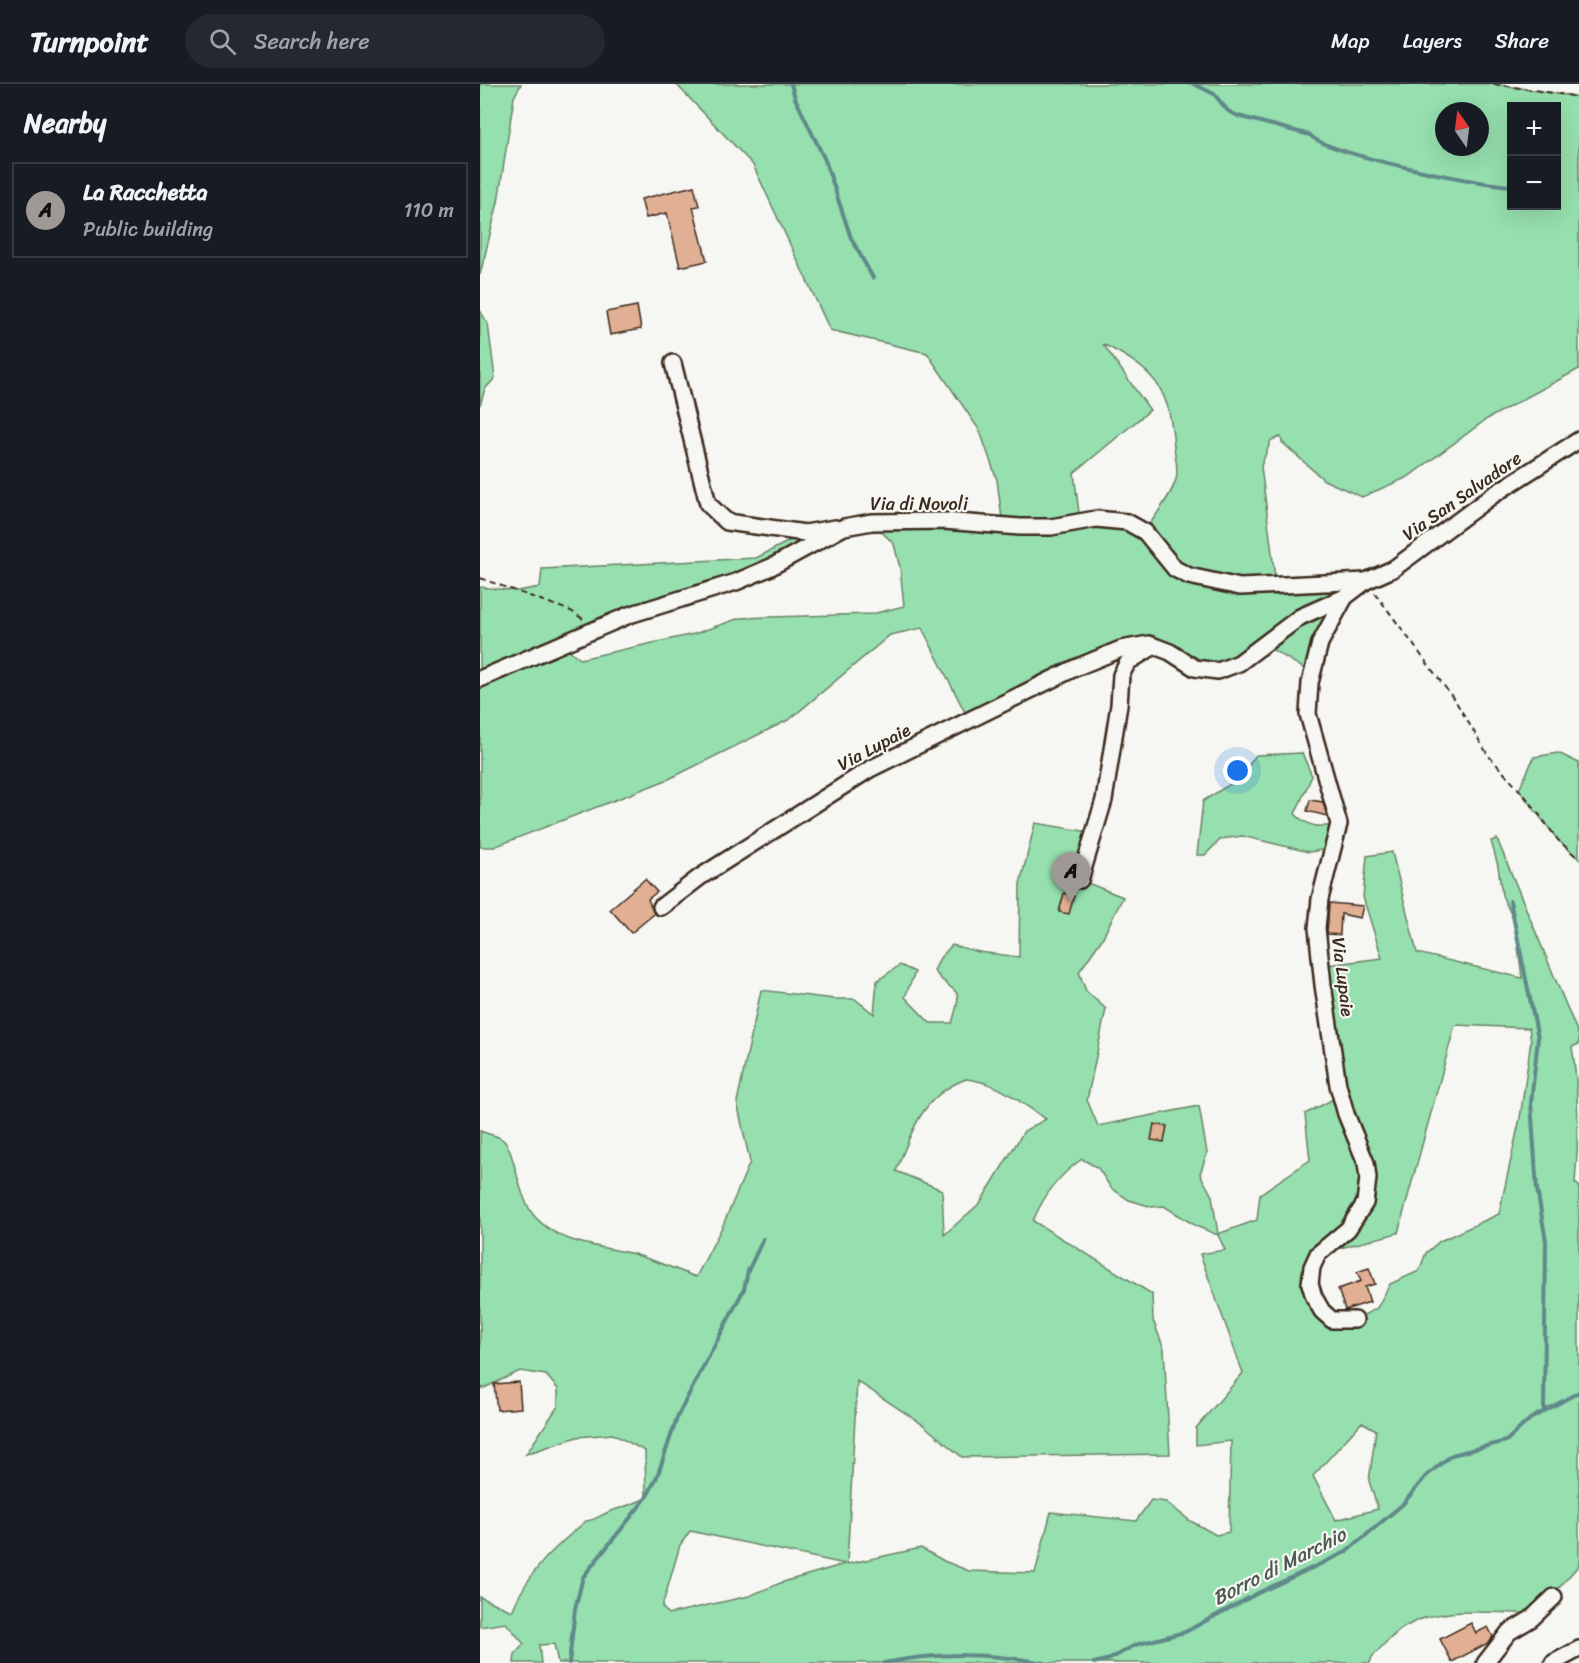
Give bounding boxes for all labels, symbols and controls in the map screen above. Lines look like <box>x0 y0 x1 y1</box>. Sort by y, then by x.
search box <box>185 14 605 68</box>
text: Turnpoint <box>30 17 149 66</box>
text: Search here <box>254 22 370 61</box>
text: Map <box>1331 22 1370 60</box>
text: Layers <box>1403 22 1462 60</box>
text: Share <box>1495 22 1549 60</box>
icon: search <box>206 25 239 58</box>
text: Nearby <box>24 100 106 146</box>
north arrow <box>1435 102 1489 156</box>
map controls <box>1507 102 1561 210</box>
button: + <box>1507 102 1561 156</box>
button: − <box>1507 156 1561 210</box>
text: La Racchetta <box>83 173 208 212</box>
text: A <box>39 193 52 228</box>
text: 110 m <box>404 193 454 228</box>
text: Public building <box>83 212 213 247</box>
street label: Via San Salvadore <box>1395 443 1529 549</box>
street label: Via di Novoli <box>870 488 969 520</box>
street label: Via Lupaie <box>831 714 917 780</box>
your location <box>1223 756 1252 785</box>
pin: A <box>1052 852 1090 902</box>
street label: Via Lupaie <box>1322 936 1364 1019</box>
water label: Borro di Marchio <box>1206 1517 1353 1615</box>

